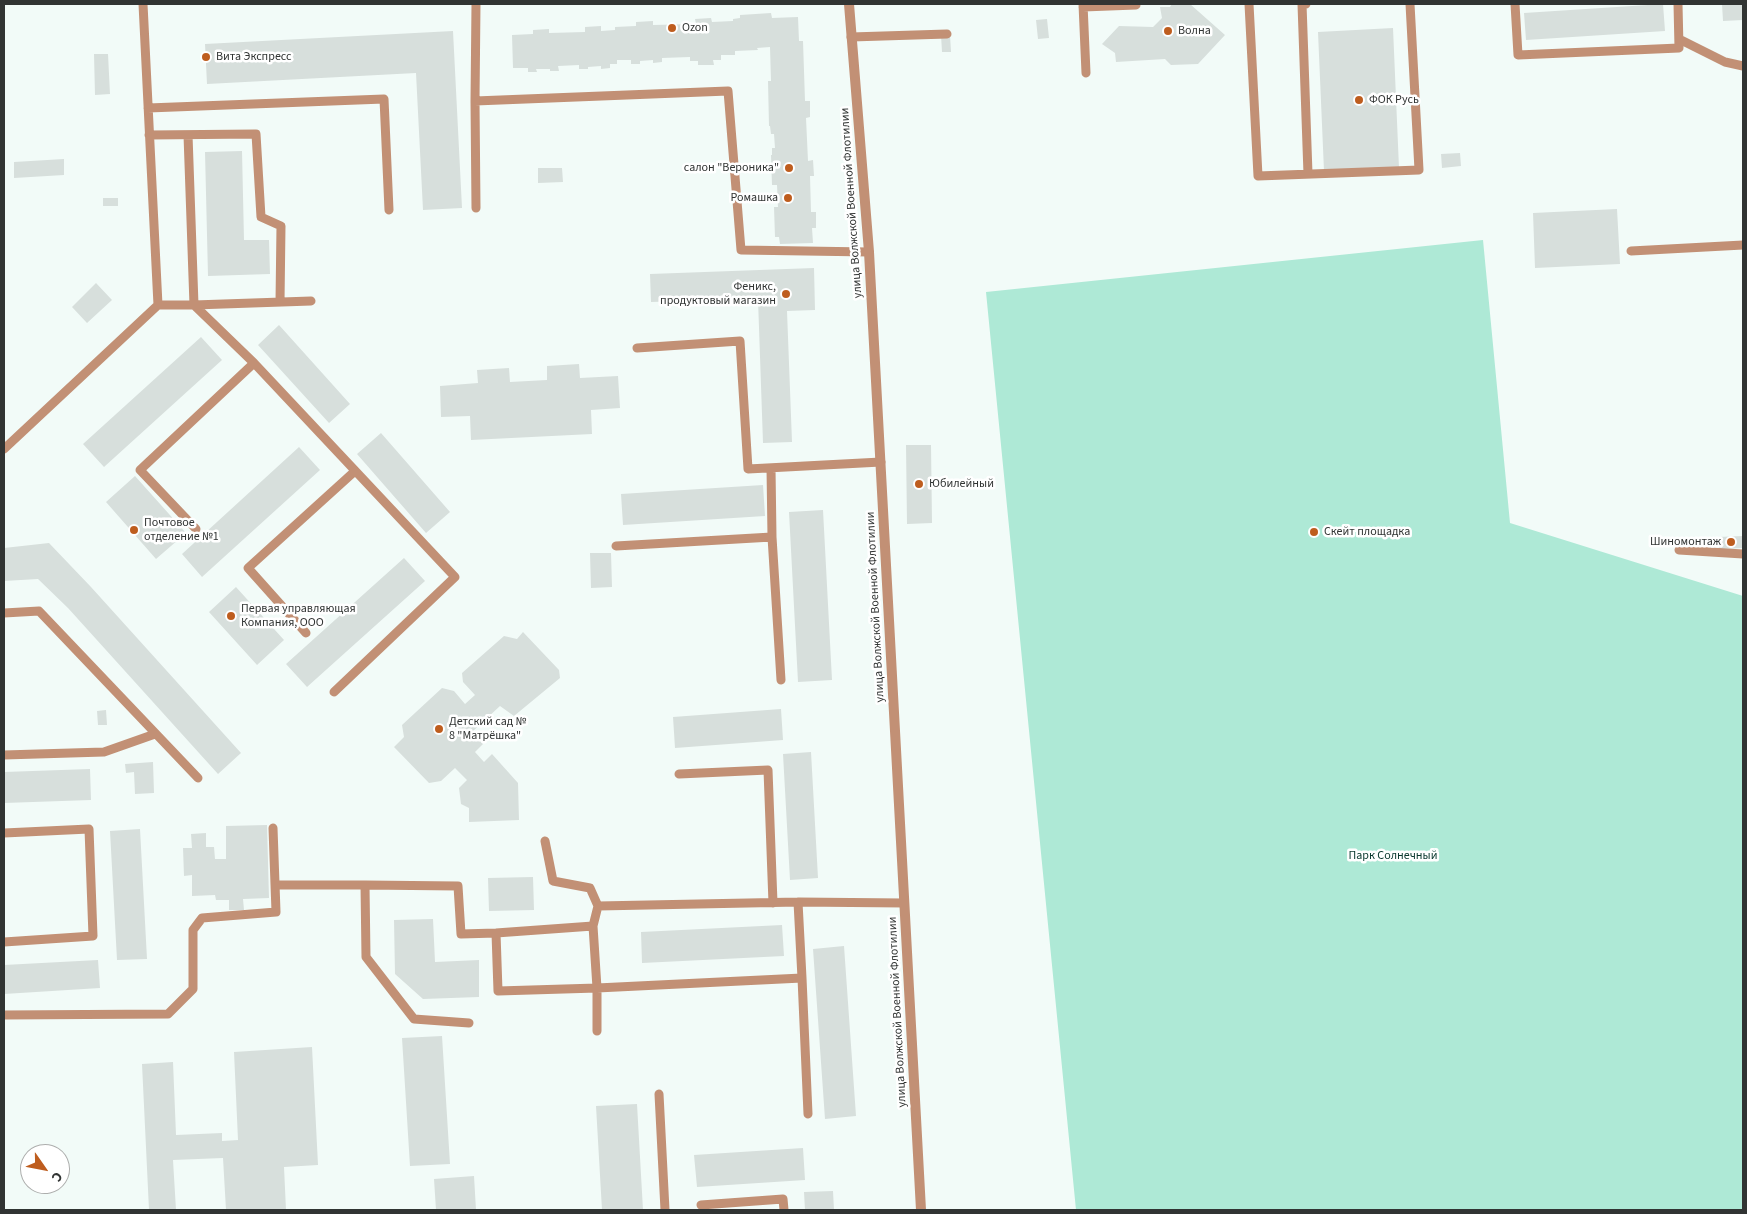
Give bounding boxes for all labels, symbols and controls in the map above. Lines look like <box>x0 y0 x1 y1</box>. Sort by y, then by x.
place label: Ozon <box>682 21 708 35</box>
marker: Ozon <box>666 22 678 34</box>
place label: Волна <box>1178 24 1211 38</box>
marker: Волна <box>1162 25 1174 37</box>
place label: Вита Экспресс <box>216 50 292 64</box>
marker: Вита Экспресс <box>200 51 212 63</box>
place label: ФОК Русь <box>1369 93 1419 107</box>
marker: ФОК Русь <box>1353 94 1365 106</box>
street label: улица Волжской Военной Флотилии <box>838 107 866 299</box>
place label: салон "Вероника" <box>684 161 779 175</box>
marker: салон "Вероника" <box>783 162 795 174</box>
place label: Ромашка <box>730 191 778 205</box>
marker: Ромашка <box>782 192 794 204</box>
place label: Феникс, продуктовый магазин <box>660 280 776 308</box>
marker: Феникс, продуктовый магазин <box>780 288 792 300</box>
place label: Юбилейный <box>929 477 994 491</box>
marker: Юбилейный <box>913 478 925 490</box>
street label: улица Волжской Военной Флотилии <box>864 511 888 703</box>
place label: Почтовое отделение №1 <box>144 516 219 544</box>
marker: Почтовое отделение №1 <box>128 524 140 536</box>
place label: Скейт площадка <box>1324 525 1410 539</box>
marker: Скейт площадка <box>1308 526 1320 538</box>
place label: Шиномонтаж <box>1650 535 1721 549</box>
marker: Шиномонтаж <box>1725 536 1737 548</box>
place label: Первая управляющая Компания, ООО <box>241 602 356 630</box>
marker: Первая управляющая Компания, ООО <box>225 610 237 622</box>
place label: Детский сад № 8 "Матрёшка" <box>449 715 526 743</box>
marker: Детский сад № 8 "Матрёшка" <box>433 723 445 735</box>
park label: Парк Солнечный <box>1349 849 1437 863</box>
street label: улица Волжской Военной Флотилии <box>886 916 910 1108</box>
north arrow <box>20 1144 70 1194</box>
text: С <box>46 1168 67 1185</box>

